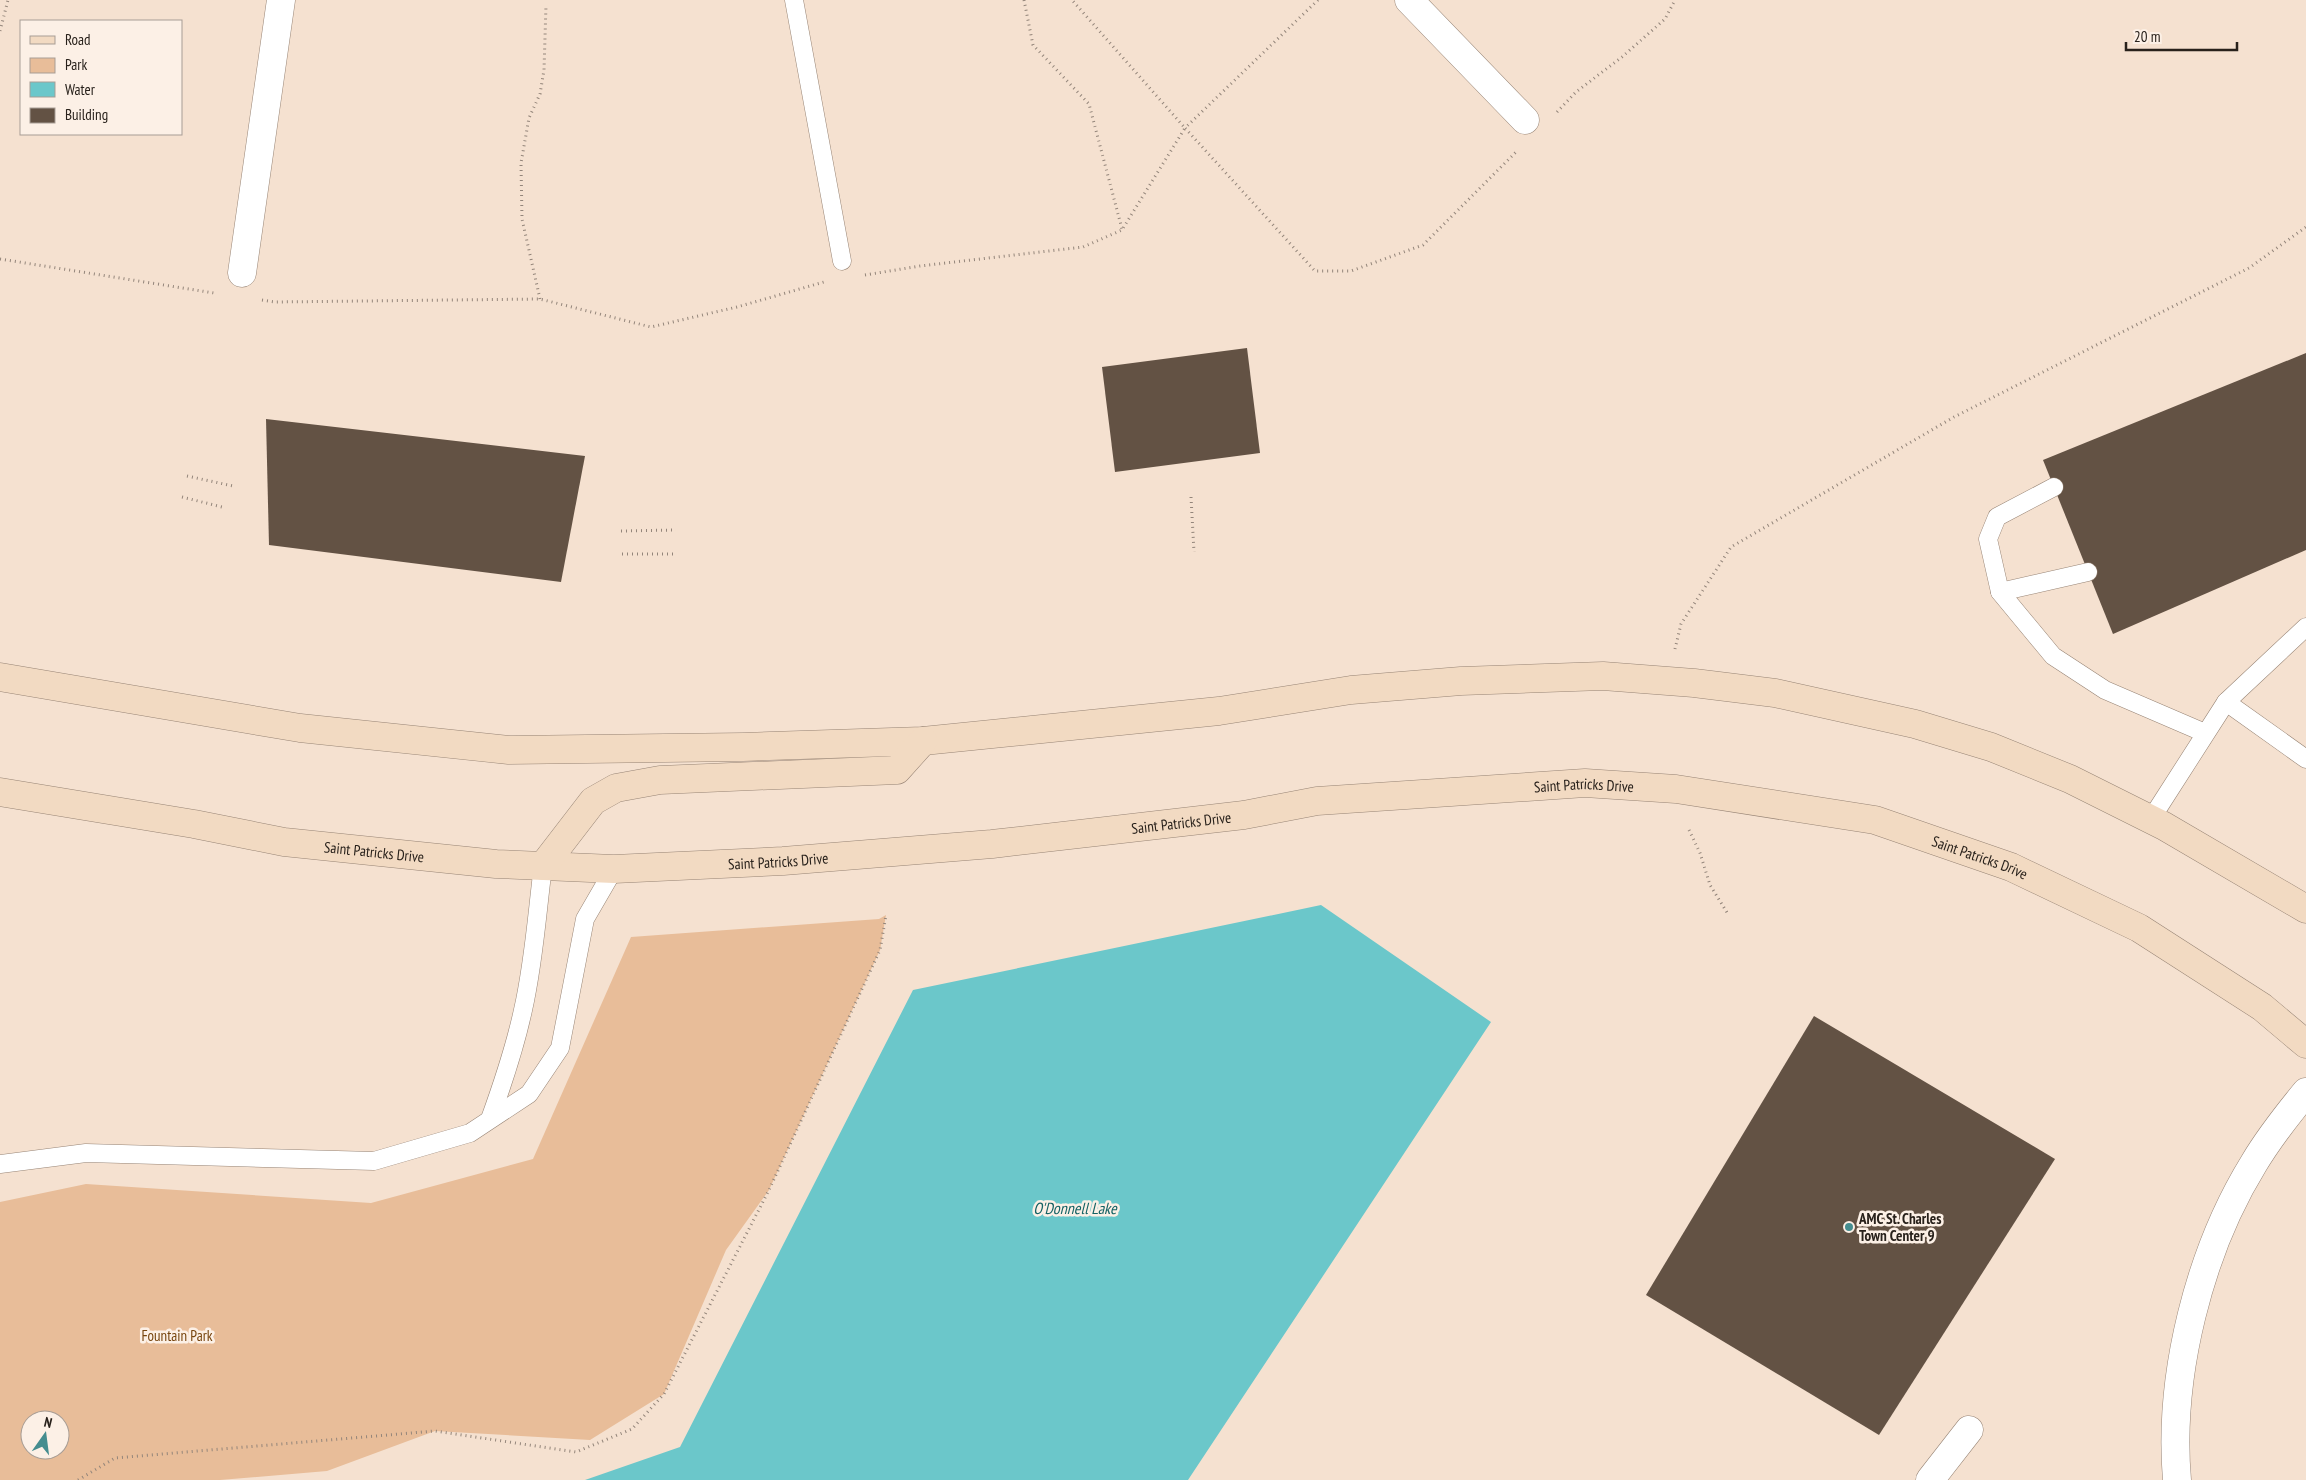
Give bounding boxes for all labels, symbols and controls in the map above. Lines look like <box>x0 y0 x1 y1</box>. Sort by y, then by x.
legend <box>20 20 182 135</box>
scale bar <box>2126 20 2237 52</box>
text: 20 m <box>2134 27 2160 46</box>
text: Road <box>65 30 91 49</box>
text: Park <box>65 55 87 74</box>
text: Water <box>65 80 96 99</box>
text: Building <box>65 105 108 124</box>
street label: Saint Patricks Drive <box>1533 773 1635 796</box>
street label: Saint Patricks Drive <box>1130 807 1232 837</box>
street label: Saint Patricks Drive <box>1930 831 2031 883</box>
street label: Saint Patricks Drive <box>323 837 425 866</box>
street label: Saint Patricks Drive <box>728 848 829 873</box>
water label: O'Donnell Lake <box>1033 1198 1118 1218</box>
place label: AMC St. Charles Town Center 9 <box>1858 1209 1942 1245</box>
marker: AMC St. Charles Town Center 9 <box>1843 1221 1855 1233</box>
park label: Fountain Park <box>141 1326 213 1345</box>
north arrow <box>20 1410 70 1460</box>
text: N <box>42 1413 54 1432</box>

